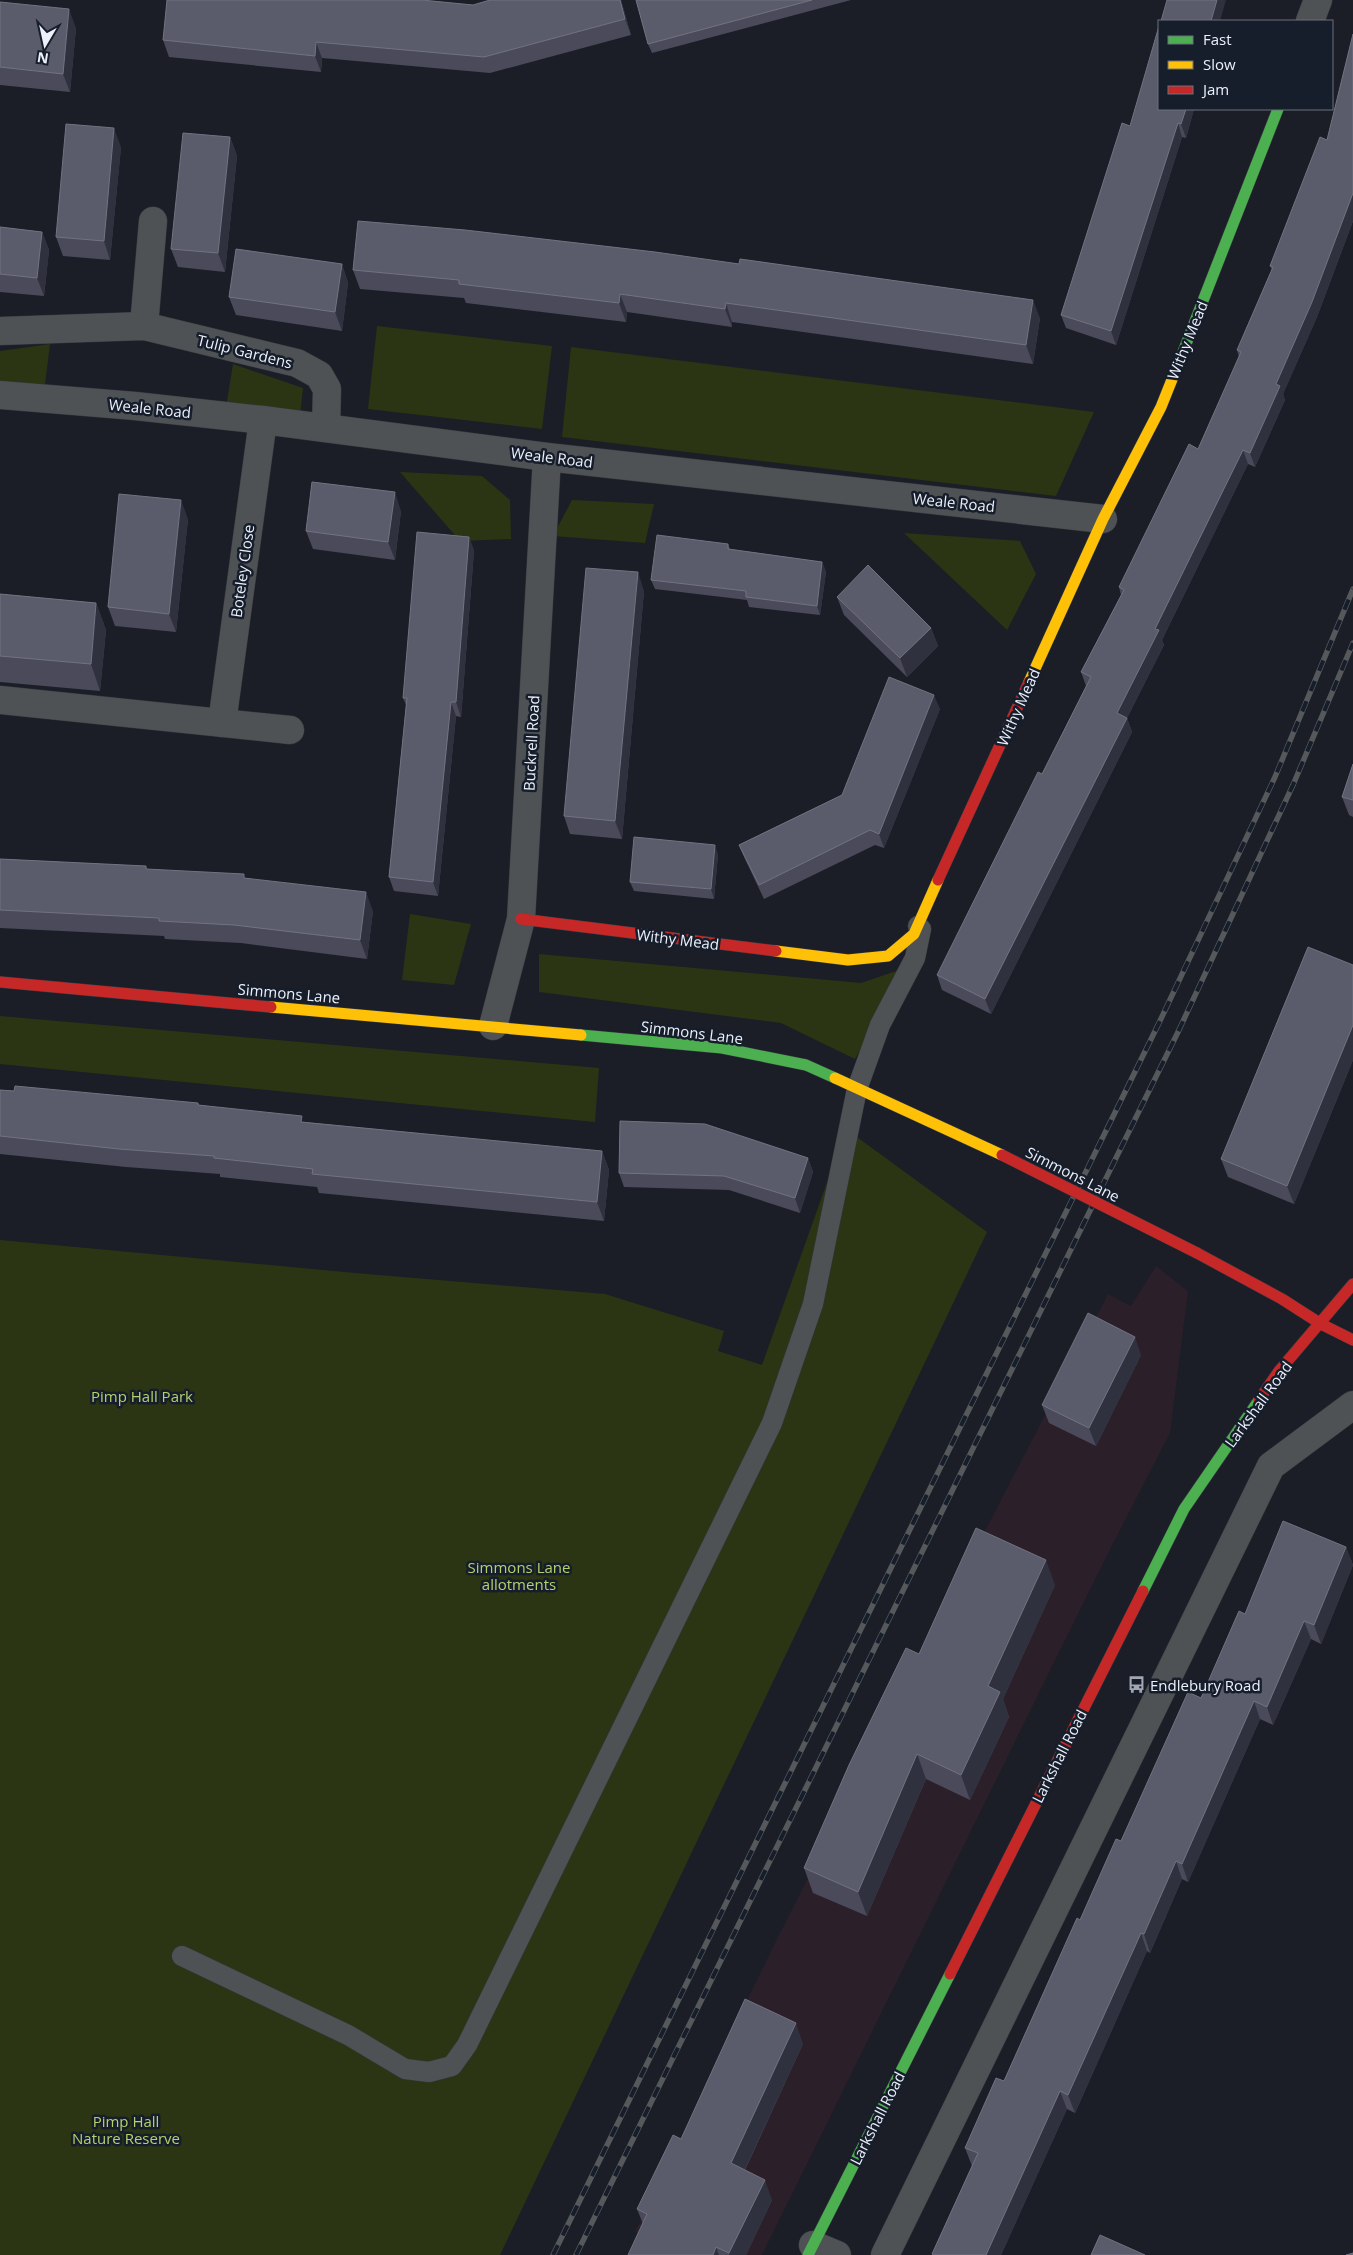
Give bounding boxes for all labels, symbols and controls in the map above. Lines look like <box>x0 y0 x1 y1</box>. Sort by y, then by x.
north arrow <box>20 20 70 70</box>
legend <box>1158 20 1333 110</box>
text: Fast <box>1203 29 1232 49</box>
text: N <box>36 48 50 69</box>
text: Slow <box>1203 54 1236 74</box>
text: Jam <box>1201 79 1229 99</box>
street label: Withy Mead <box>1162 298 1212 382</box>
street label: Tulip Gardens <box>195 330 295 372</box>
street label: Weale Road <box>108 394 192 422</box>
street label: Weale Road <box>510 442 594 472</box>
street label: Weale Road <box>912 488 996 516</box>
street label: Boteley Close <box>226 523 258 619</box>
street label: Withy Mead <box>992 665 1044 749</box>
street label: Buckrell Road <box>519 695 543 791</box>
street label: Withy Mead <box>636 924 720 954</box>
street label: Simmons Lane <box>237 979 341 1007</box>
street label: Simmons Lane <box>640 1016 744 1048</box>
street label: Simmons Lane <box>1023 1142 1123 1206</box>
street label: Larkshall Road <box>1220 1357 1296 1451</box>
park label: Pimp Hall Park <box>91 1386 193 1406</box>
park label: Simmons Lane allotments <box>468 1557 570 1594</box>
bus stop icon: Endlebury Road <box>1126 1675 1146 1695</box>
place label: Endlebury Road <box>1150 1675 1261 1695</box>
street label: Larkshall Road <box>1027 1706 1091 1806</box>
street label: Larkshall Road <box>845 2068 909 2168</box>
park label: Pimp Hall Nature Reserve <box>72 2111 180 2148</box>

